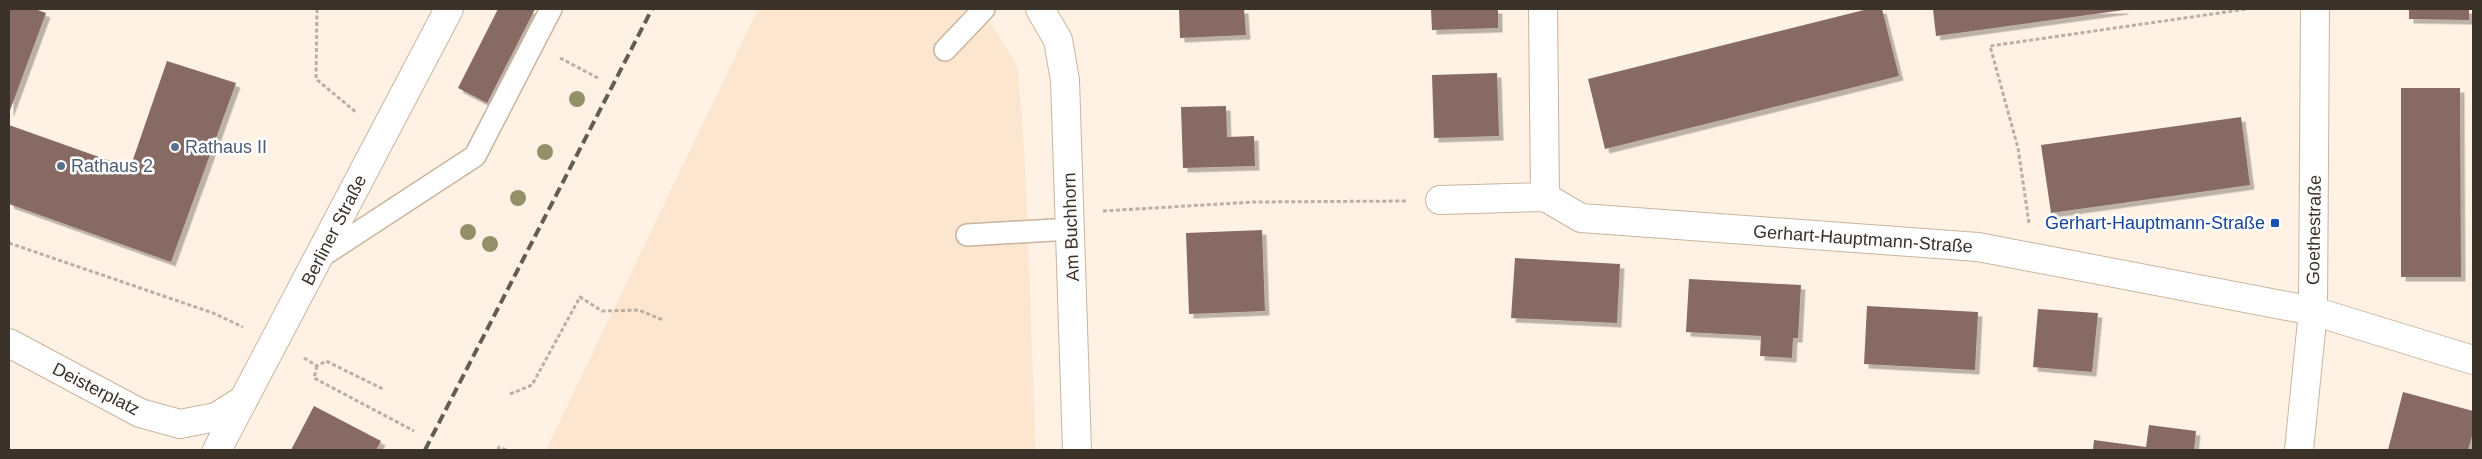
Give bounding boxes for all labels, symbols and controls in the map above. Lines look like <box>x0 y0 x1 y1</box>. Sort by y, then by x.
place label: Rathaus II <box>185 137 267 157</box>
marker: Rathaus II <box>169 141 181 153</box>
place label: Rathaus 2 <box>71 156 153 176</box>
marker: Rathaus 2 <box>55 160 67 172</box>
street label: Berliner Straße <box>298 172 370 288</box>
street label: Am Buchhorn <box>1059 172 1083 282</box>
street label: Goethestraße <box>2303 175 2325 285</box>
place label: Gerhart-Hauptmann-Straße <box>2045 213 2265 233</box>
marker: Gerhart-Hauptmann-Straße <box>2269 217 2281 229</box>
street label: Gerhart-Hauptmann-Straße <box>1753 221 1973 257</box>
street label: Deisterplatz <box>49 359 143 419</box>

